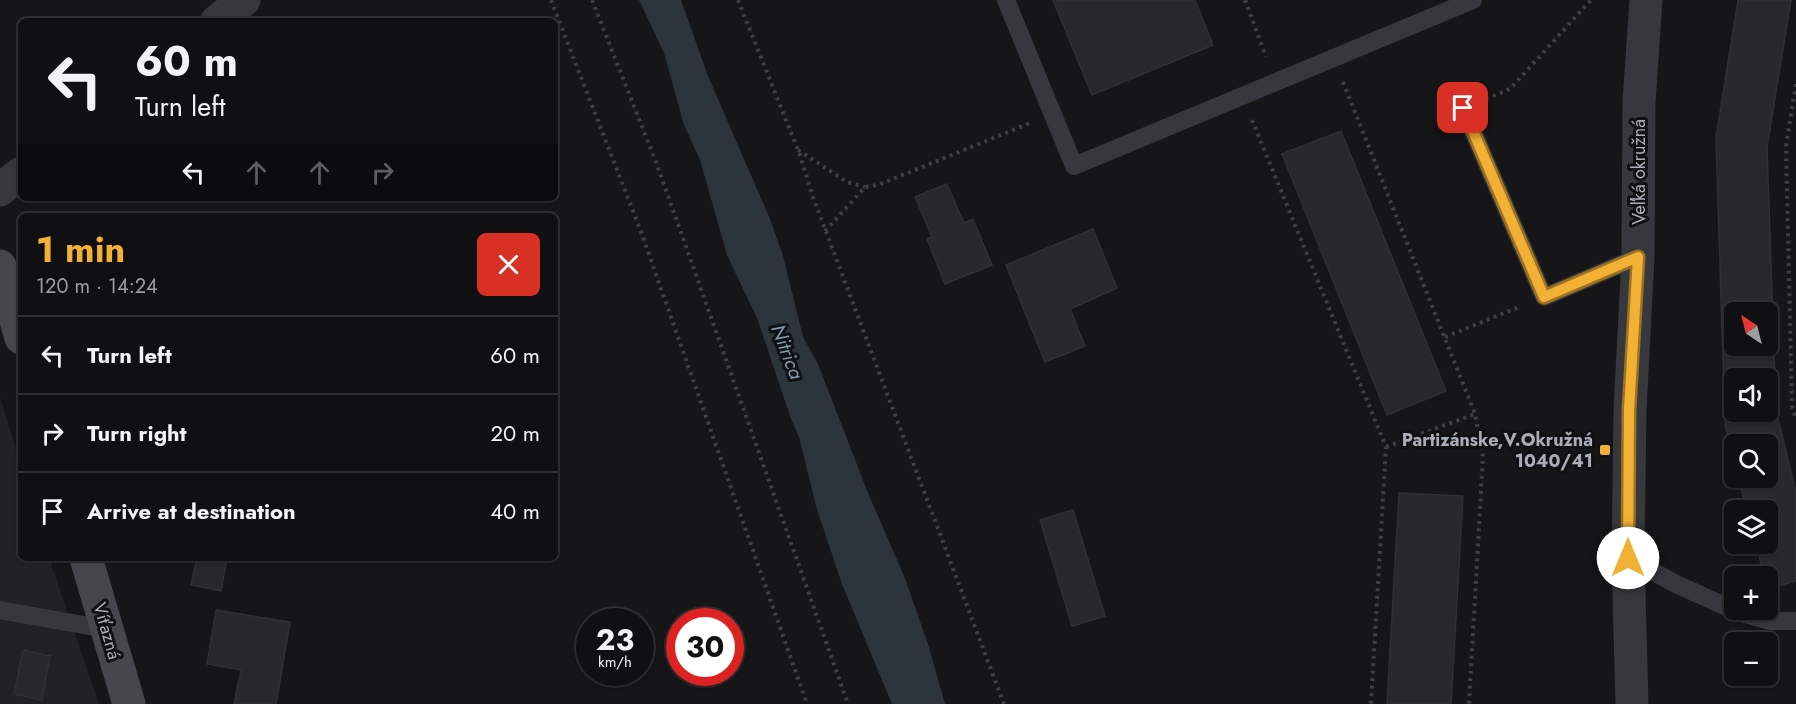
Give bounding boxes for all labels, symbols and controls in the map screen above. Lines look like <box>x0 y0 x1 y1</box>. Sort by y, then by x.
text: 60 m <box>135 31 238 92</box>
icon: left <box>36 42 114 120</box>
pin <box>1437 82 1488 133</box>
text: Turn left <box>135 87 225 126</box>
icon: arrive <box>1446 91 1479 124</box>
street label: Veľká okružná <box>1626 119 1652 225</box>
icon: left <box>177 156 210 189</box>
icon: ahead <box>240 156 273 189</box>
icon: ahead <box>303 156 336 189</box>
icon: right <box>366 156 399 189</box>
text: 1 min <box>36 223 125 275</box>
button: close <box>477 233 540 296</box>
text: 120 m · 14:24 <box>36 272 158 301</box>
north arrow <box>1724 302 1778 356</box>
map controls <box>1724 302 1778 686</box>
water label: Nitrica <box>763 320 811 384</box>
icon: left <box>36 339 69 372</box>
text: Turn left <box>87 339 172 371</box>
text: 60 m <box>490 339 540 371</box>
button: sound <box>1724 368 1778 422</box>
icon: right <box>36 417 69 450</box>
text: Turn right <box>87 417 187 449</box>
text: 20 m <box>491 417 540 449</box>
place label: Partizánske,V.Okružná 1040/41 <box>1402 427 1593 474</box>
button: search <box>1724 434 1778 488</box>
marker: Partizánske,V.Okružná 1040/41 <box>1598 443 1612 457</box>
icon: arrive <box>36 495 69 528</box>
text: Arrive at destination <box>87 495 296 527</box>
text: 40 m <box>490 495 540 527</box>
button: layers <box>1724 500 1778 554</box>
position arrow <box>1596 526 1660 590</box>
button: + <box>1724 566 1778 620</box>
street label: Víťazná <box>87 600 127 662</box>
speed limit sign: 30 <box>666 608 744 686</box>
text: 23 <box>596 618 634 661</box>
button: − <box>1724 632 1778 686</box>
text: km/h <box>598 651 632 673</box>

